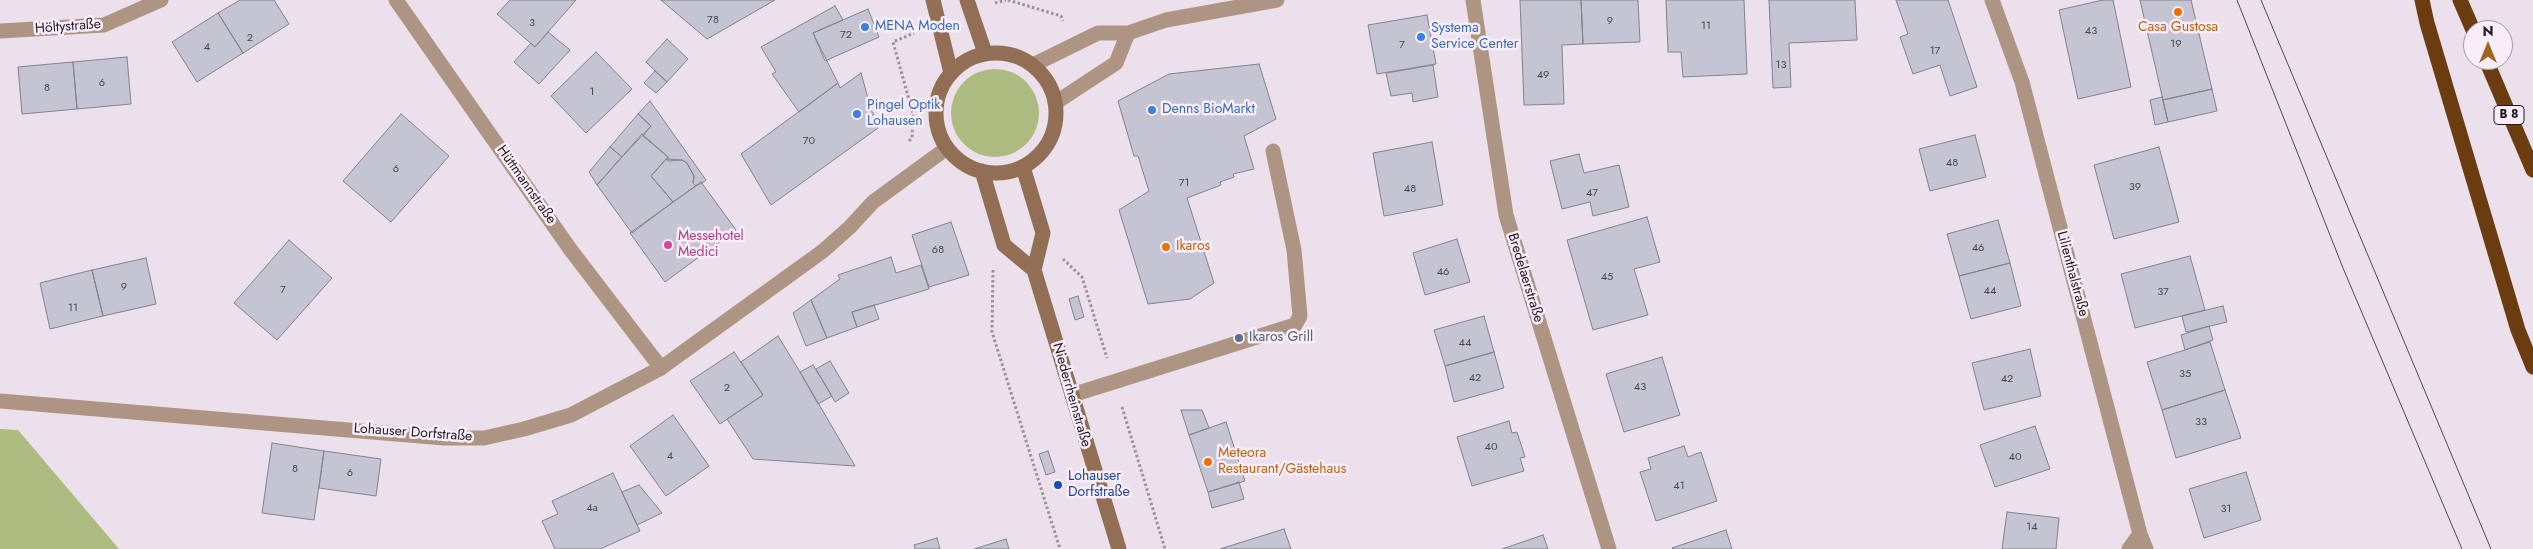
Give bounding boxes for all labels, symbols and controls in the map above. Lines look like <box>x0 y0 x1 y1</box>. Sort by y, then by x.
marker: Casa Gustosa <box>2172 6 2184 18</box>
house number: 78 <box>707 13 719 27</box>
house number: 9 <box>1607 14 1613 28</box>
street label: Höltystraße <box>34 16 102 38</box>
house number: 3 <box>529 16 535 30</box>
place label: MENA Moden <box>875 19 960 35</box>
house number: 11 <box>1701 19 1711 33</box>
place label: Casa Gustosa <box>2138 20 2218 36</box>
north arrow <box>2463 20 2513 70</box>
marker: MENA Moden <box>859 21 871 33</box>
place label: Systema Service Center <box>1431 21 1519 54</box>
text: N <box>2482 21 2494 41</box>
house number: 43 <box>2085 24 2097 38</box>
house number: 72 <box>840 28 852 42</box>
house number: 2 <box>247 31 253 45</box>
marker: Systema Service Center <box>1415 31 1427 43</box>
house number: 19 <box>2170 37 2182 51</box>
house number: 7 <box>1399 38 1405 52</box>
house number: 4 <box>204 40 210 54</box>
house number: 17 <box>1930 44 1940 58</box>
house number: 13 <box>1776 58 1786 72</box>
house number: 49 <box>1537 68 1549 82</box>
house number: 6 <box>99 76 105 90</box>
house number: 8 <box>44 81 50 95</box>
house number: 1 <box>590 85 594 99</box>
place label: Pingel Optik Lohausen <box>867 98 940 130</box>
place label: Denns BioMarkt <box>1162 102 1255 118</box>
marker: Denns BioMarkt <box>1146 104 1158 116</box>
road number: B 8 <box>2494 106 2524 124</box>
marker: Pingel Optik Lohausen <box>851 108 863 120</box>
house number: 70 <box>803 134 815 148</box>
street label: Hüttmannstraße <box>493 142 559 228</box>
house number: 48 <box>1946 156 1958 170</box>
house number: 6 <box>393 162 399 176</box>
house number: 71 <box>1179 176 1189 190</box>
house number: 39 <box>2129 180 2141 194</box>
house number: 48 <box>1404 182 1416 196</box>
house number: 47 <box>1586 186 1598 200</box>
place label: Messehotel Medici <box>678 229 744 262</box>
street label: Lilienthalstraße <box>2053 229 2091 319</box>
street label: Bredelaerstraße <box>1503 231 1547 325</box>
marker: Messehotel Medici <box>662 239 674 251</box>
place label: Ikaros <box>1176 239 1210 255</box>
marker: Ikaros <box>1160 241 1172 253</box>
house number: 46 <box>1972 241 1984 255</box>
house number: 68 <box>932 243 944 257</box>
house number: 46 <box>1437 265 1449 279</box>
house number: 45 <box>1601 270 1613 284</box>
house number: 9 <box>121 280 127 294</box>
house number: 7 <box>280 283 286 297</box>
house number: 44 <box>1984 284 1996 298</box>
house number: 37 <box>2157 285 2169 299</box>
house number: 11 <box>68 301 78 315</box>
place label: Ikaros Grill <box>1249 330 1313 346</box>
marker: Ikaros Grill <box>1233 332 1245 344</box>
house number: 44 <box>1459 336 1471 350</box>
street label: Niederrheinstraße <box>1048 341 1094 449</box>
house number: 35 <box>2179 367 2191 381</box>
house number: 42 <box>1469 371 1481 385</box>
house number: 42 <box>2001 372 2013 386</box>
house number: 43 <box>1634 380 1646 394</box>
house number: 2 <box>724 381 730 395</box>
house number: 33 <box>2195 415 2207 429</box>
street label: Lohauser Dorfstraße <box>353 420 473 446</box>
house number: 40 <box>1484 440 1498 454</box>
place label: Meteora Restaurant/Gästehaus <box>1218 446 1346 478</box>
house number: 4 <box>667 449 673 463</box>
house number: 40 <box>2008 450 2022 464</box>
marker: Meteora Restaurant/Gästehaus <box>1202 456 1214 468</box>
house number: 8 <box>292 462 298 476</box>
house number: 6 <box>347 466 353 480</box>
place label: Lohauser Dorfstraße <box>1068 469 1130 502</box>
marker: Lohauser Dorfstraße <box>1052 479 1064 491</box>
house number: 41 <box>1673 479 1685 493</box>
house number: 4a <box>586 501 598 515</box>
house number: 31 <box>2221 502 2231 516</box>
house number: 14 <box>2026 520 2038 534</box>

